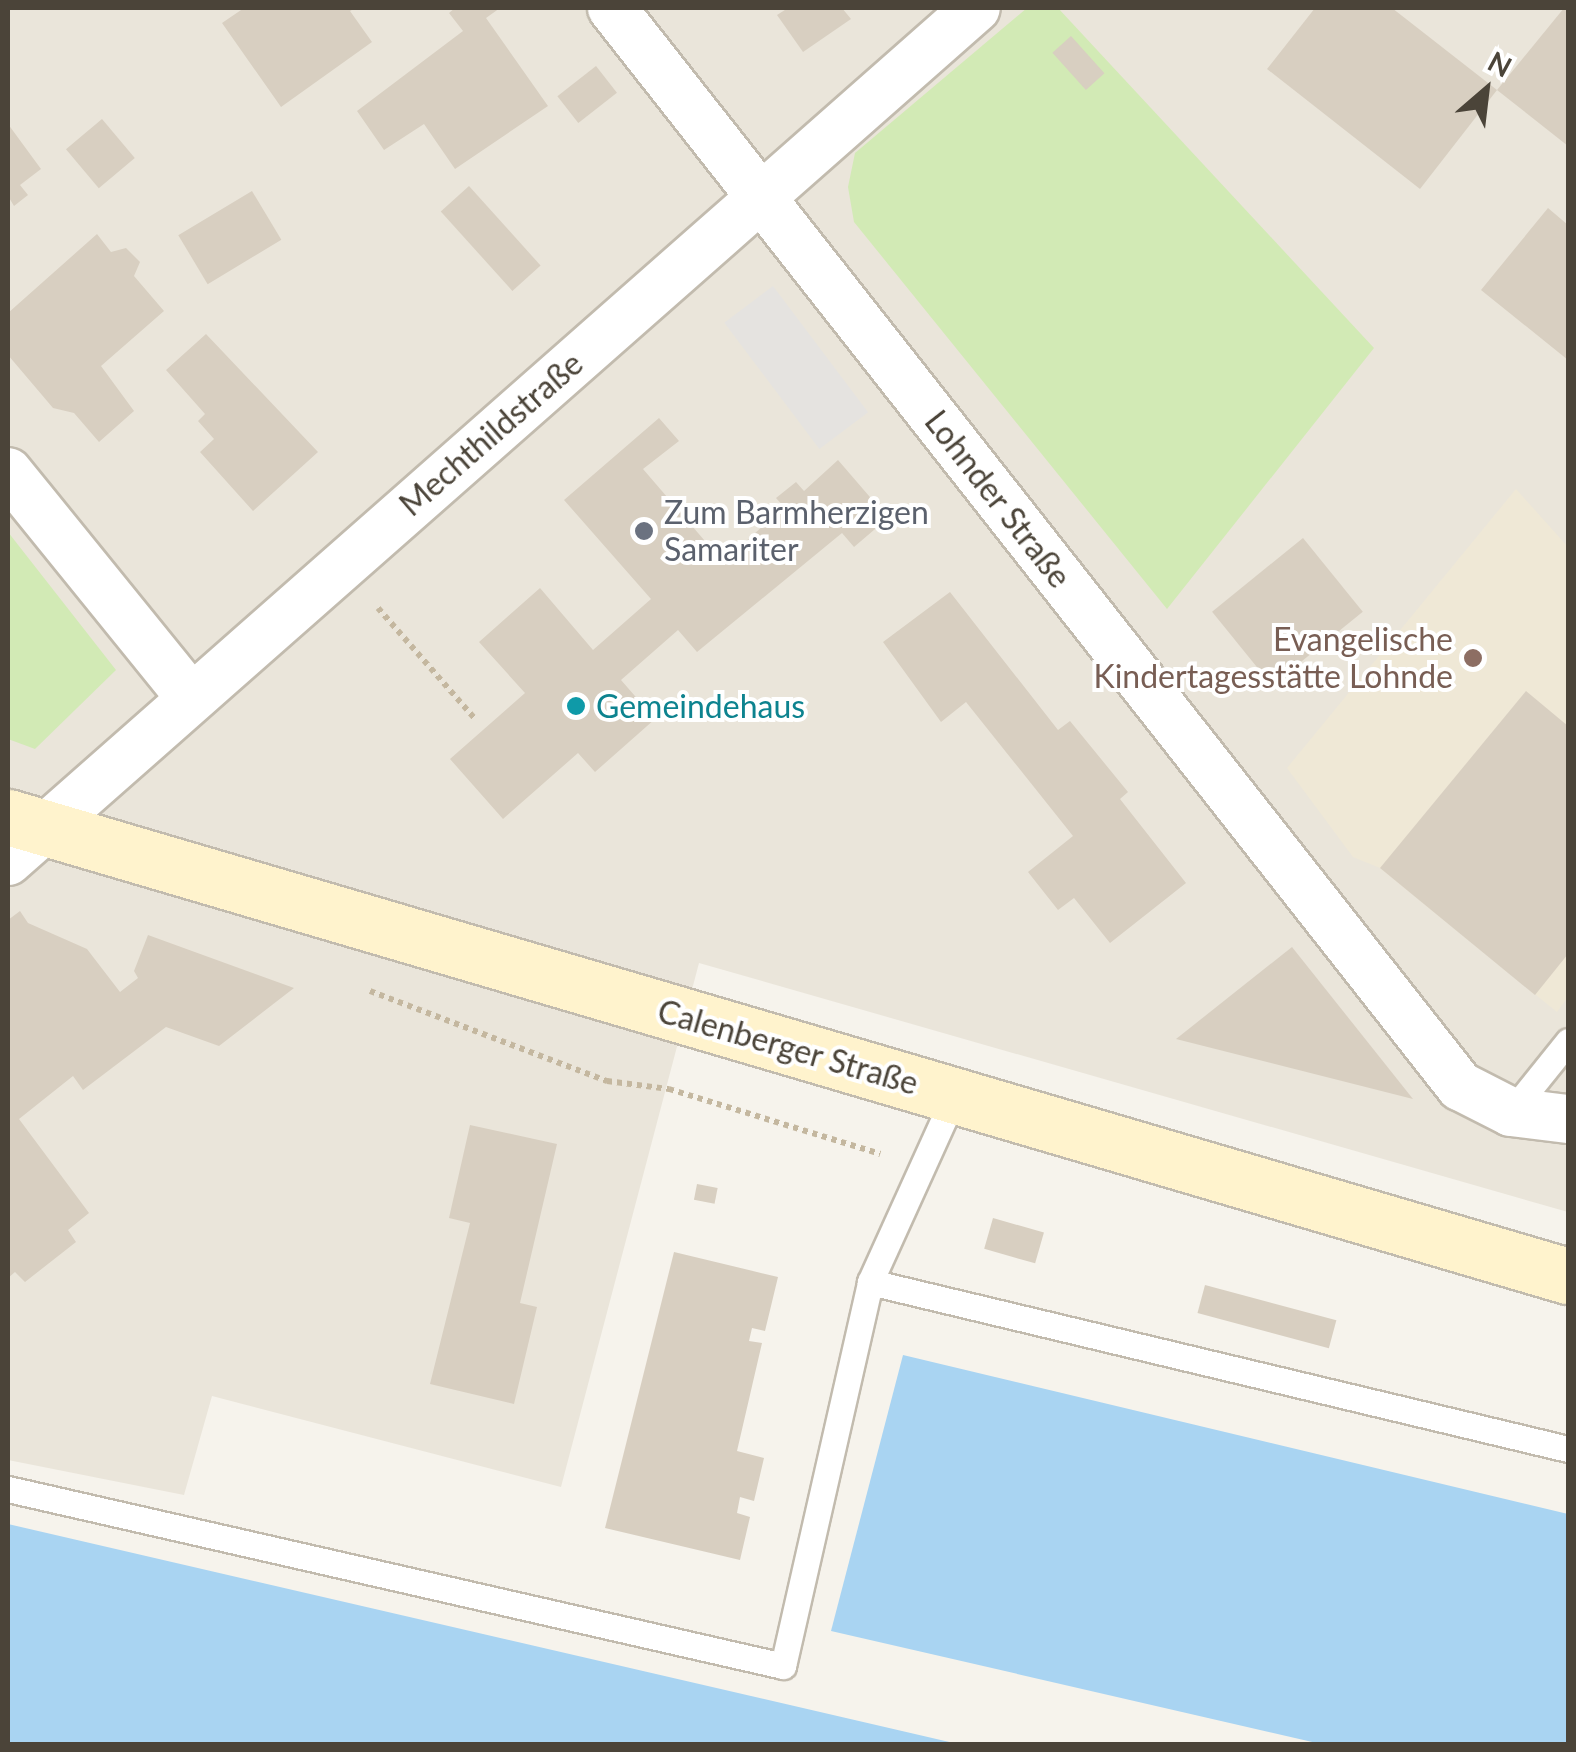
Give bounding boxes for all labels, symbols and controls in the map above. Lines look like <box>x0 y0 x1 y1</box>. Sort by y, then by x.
north arrow <box>1436 40 1536 140</box>
text: N <box>1483 43 1518 84</box>
street label: Mechthildstraße <box>392 344 590 524</box>
street label: Lohnder Straße <box>917 403 1079 595</box>
place label: Zum Barmherzigen Samariter <box>664 494 929 569</box>
marker: Zum Barmherzigen Samariter <box>633 520 655 542</box>
place label: Evangelische Kindertagesstätte Lohnde <box>1093 621 1453 696</box>
marker: Evangelische Kindertagesstätte Lohnde <box>1462 647 1484 669</box>
place label: Gemeindehaus <box>596 687 805 725</box>
marker: Gemeindehaus <box>565 695 587 717</box>
street label: Calenberger Straße <box>653 991 923 1103</box>

